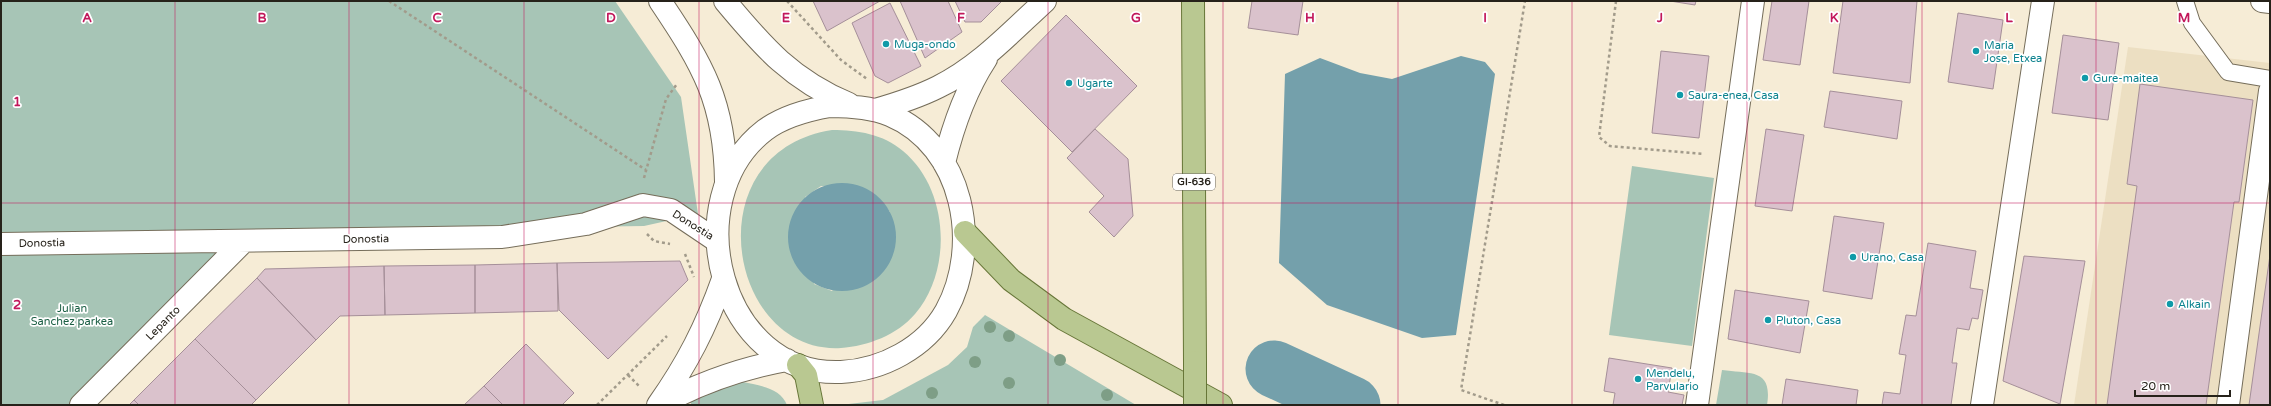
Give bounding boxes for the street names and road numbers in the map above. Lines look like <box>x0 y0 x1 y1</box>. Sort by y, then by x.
road number: GI-636 <box>1173 174 1215 190</box>
street label: Donostia <box>670 207 716 243</box>
street label: Donostia <box>343 232 389 246</box>
street label: Donostia <box>19 236 65 250</box>
street label: Lepanto <box>143 303 183 343</box>

